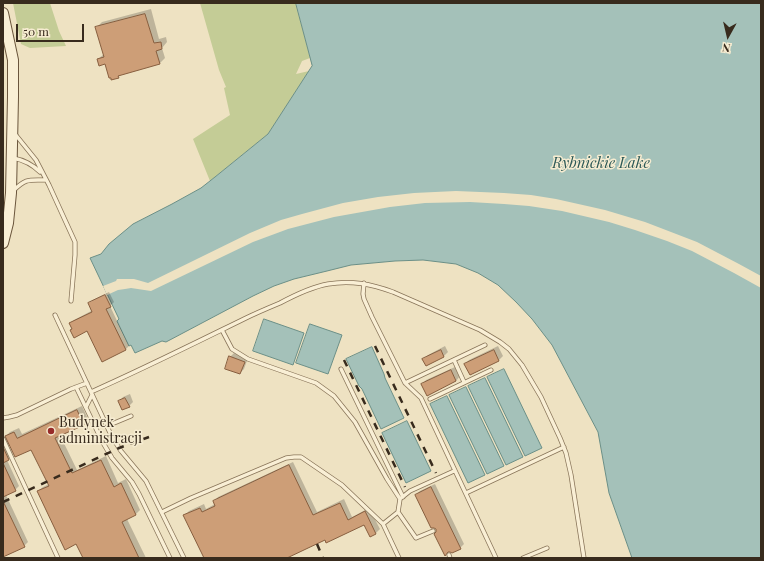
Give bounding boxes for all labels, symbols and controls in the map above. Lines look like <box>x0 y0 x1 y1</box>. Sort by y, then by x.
scale bar <box>18 16 86 42</box>
north arrow <box>708 16 748 56</box>
text: 50 m <box>23 23 49 39</box>
text: N <box>721 40 731 56</box>
water label: Rybnickie Lake <box>552 154 650 172</box>
place label: Budynek administracji <box>59 415 142 448</box>
marker: Budynek administracji <box>46 426 56 436</box>

